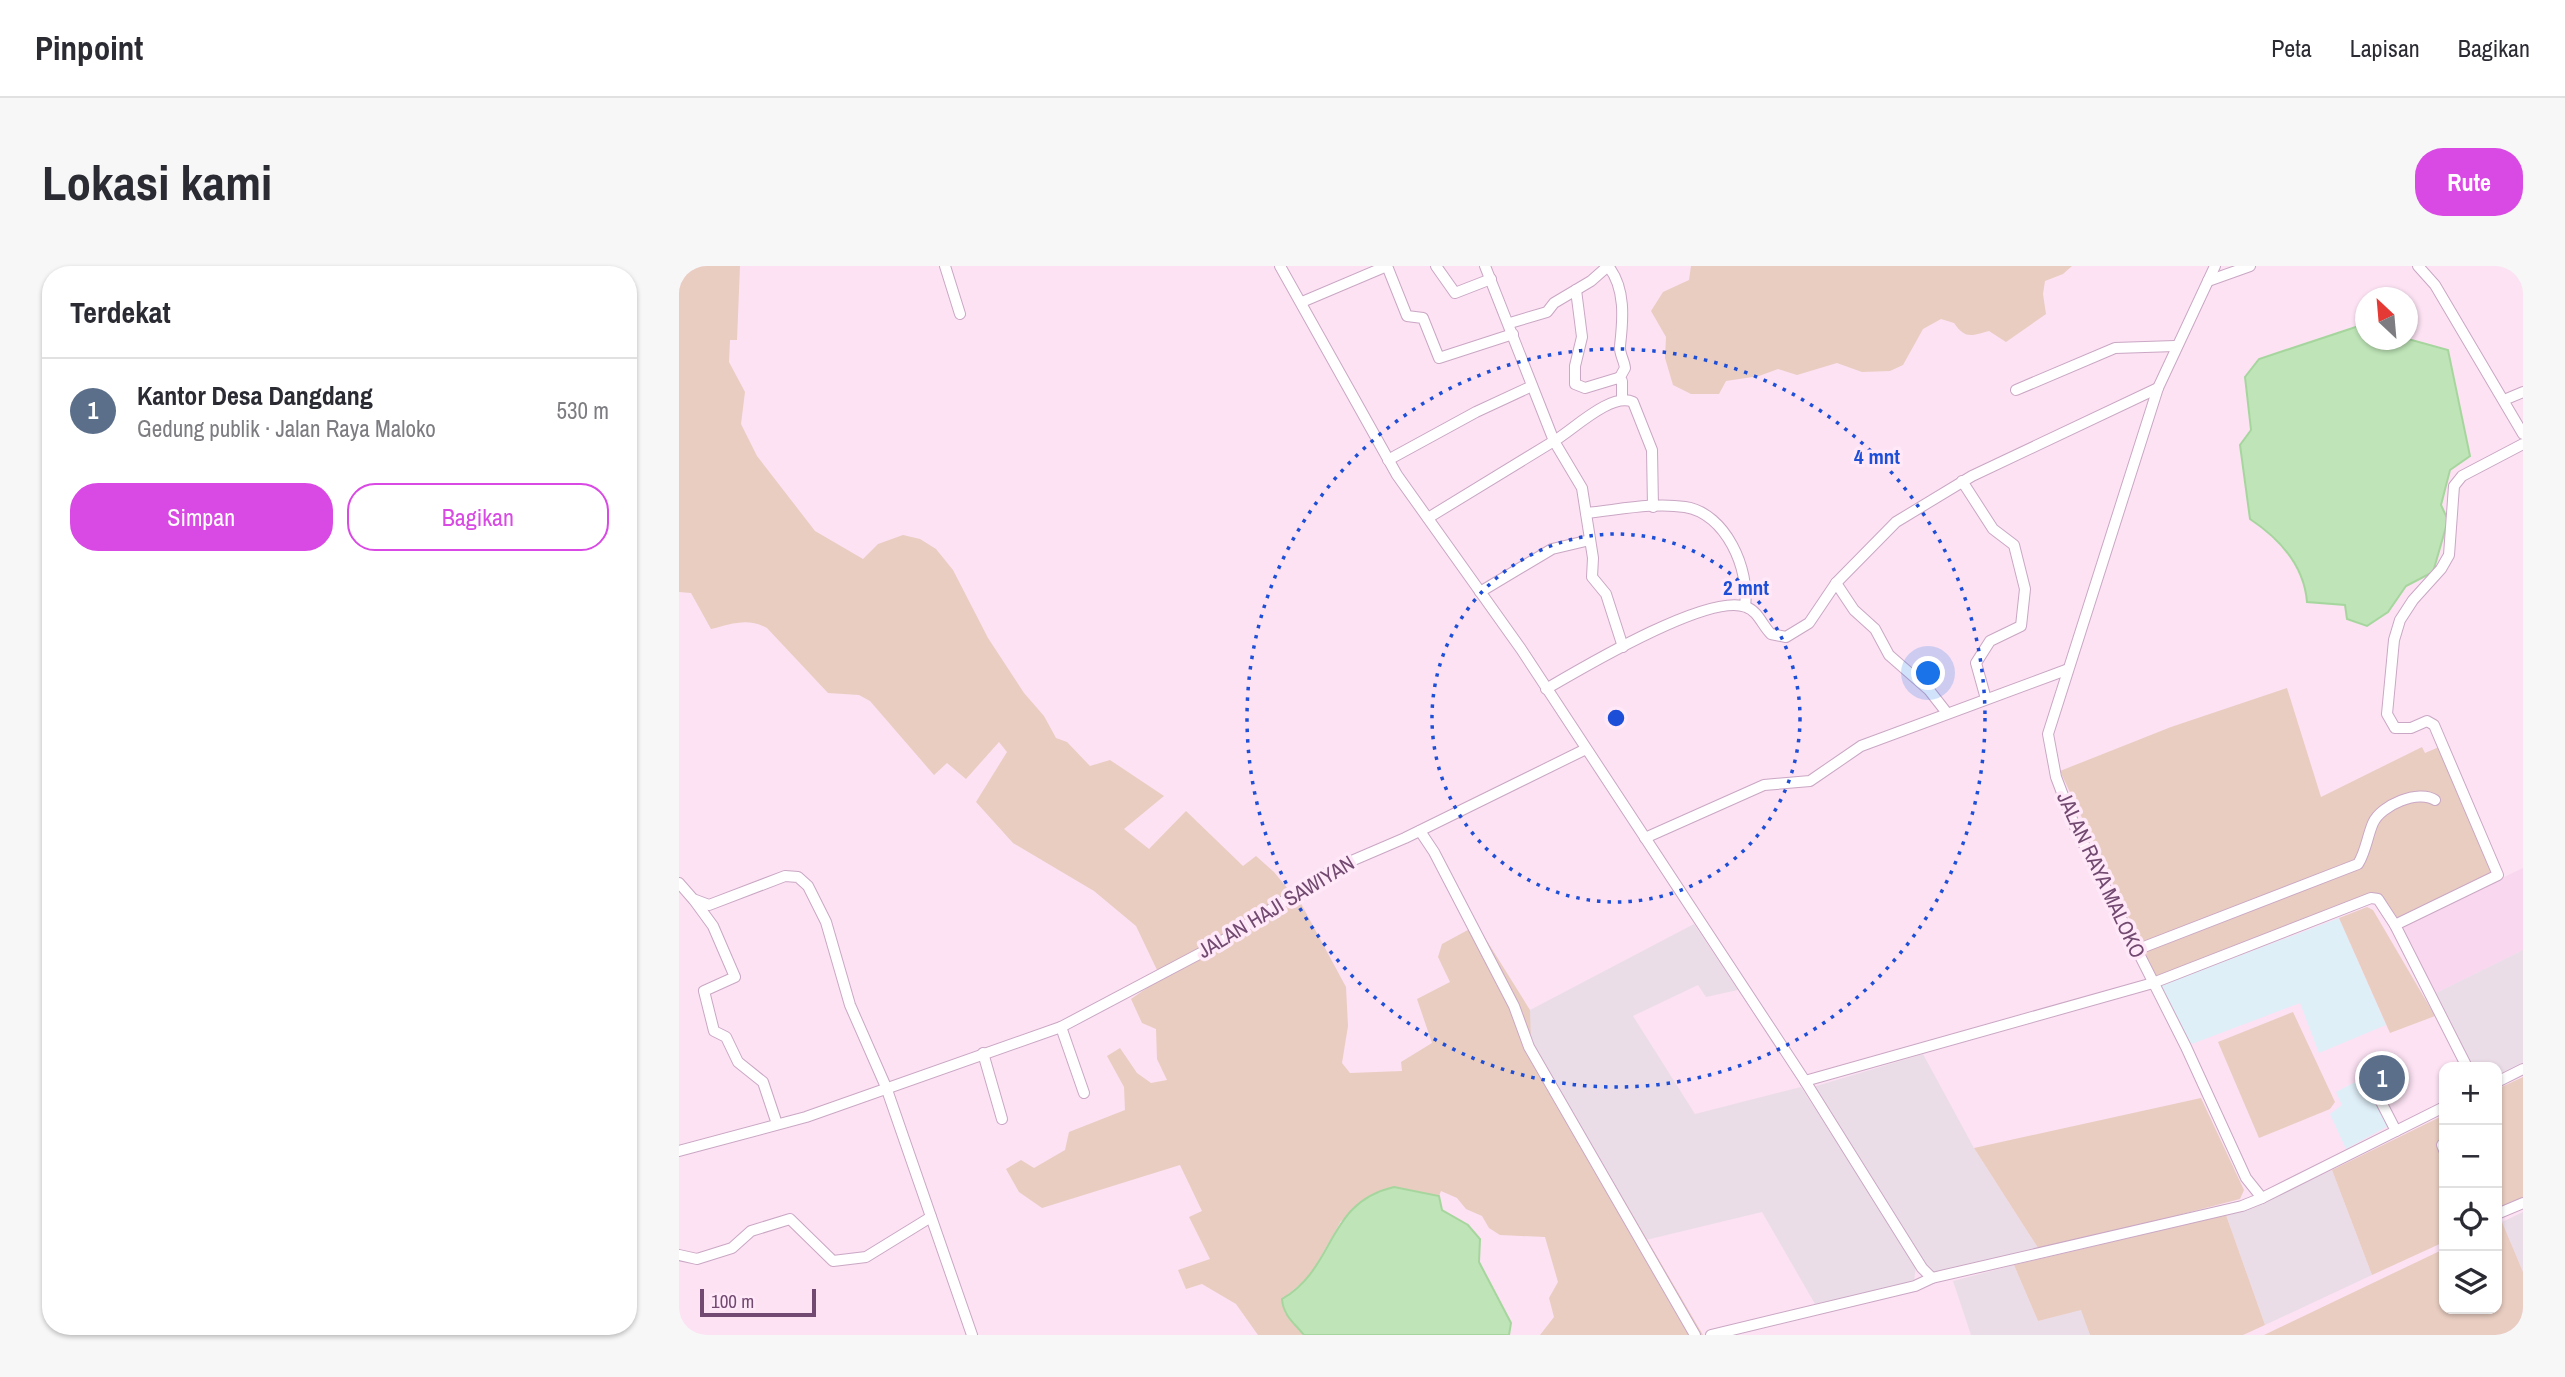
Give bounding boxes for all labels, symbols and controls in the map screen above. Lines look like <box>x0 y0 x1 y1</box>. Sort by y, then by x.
text: Pinpoint <box>35 26 143 70</box>
text: Peta <box>2271 32 2312 64</box>
text: Lapisan <box>2350 32 2420 64</box>
text: Bagikan <box>2458 32 2530 64</box>
button: Rute <box>2415 148 2523 216</box>
text: Lokasi kami <box>42 149 272 215</box>
north arrow <box>2355 287 2418 350</box>
text: Terdekat <box>70 292 171 332</box>
text: Kantor Desa Dangdang <box>137 378 373 413</box>
text: 1 <box>88 395 98 426</box>
text: 530 m <box>557 395 609 426</box>
text: Gedung publik · Jalan Raya Maloko <box>137 413 436 444</box>
text: 4 mnt <box>1854 442 1900 471</box>
button: Simpan <box>70 483 333 551</box>
button: Bagikan <box>347 483 609 551</box>
text: 2 mnt <box>1723 573 1769 602</box>
your location <box>1911 656 1945 690</box>
centre of rings <box>1604 706 1628 730</box>
street label: JALAN RAYA MALOKO <box>2050 787 2153 963</box>
street label: JALAN HAJI SAWIYAN <box>1192 848 1360 965</box>
pin: 1 <box>2359 1052 2405 1104</box>
map controls <box>2439 1062 2502 1314</box>
button: + <box>2439 1062 2502 1125</box>
button: − <box>2439 1125 2502 1188</box>
button: locate <box>2439 1188 2502 1251</box>
button: layers <box>2439 1251 2502 1314</box>
scale bar <box>700 1286 815 1318</box>
text: 100 m <box>711 1288 754 1314</box>

